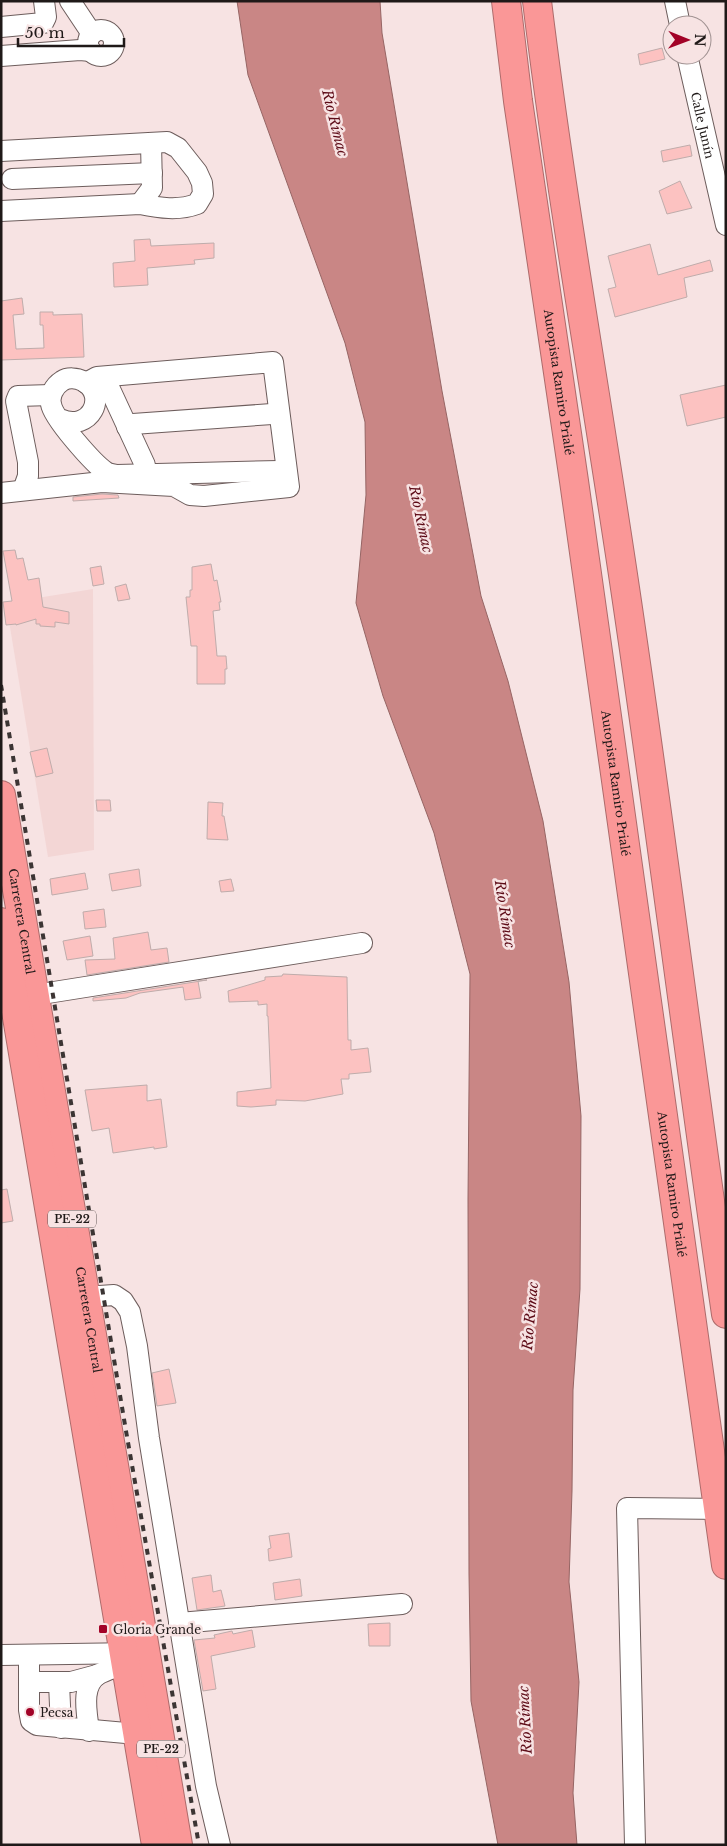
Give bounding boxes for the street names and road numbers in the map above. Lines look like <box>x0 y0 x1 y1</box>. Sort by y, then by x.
street label: Calle Junín <box>688 91 718 160</box>
street label: Autopista Ramiro Prialé <box>541 307 578 456</box>
street label: Autopista Ramiro Prialé <box>599 708 634 857</box>
street label: Carretera Central <box>6 867 39 975</box>
street label: Autopista Ramiro Prialé <box>655 1109 690 1258</box>
road number: PE-22 <box>48 1210 96 1228</box>
street label: Carretera Central <box>73 1265 106 1374</box>
road number: PE-22 <box>137 1740 185 1758</box>

